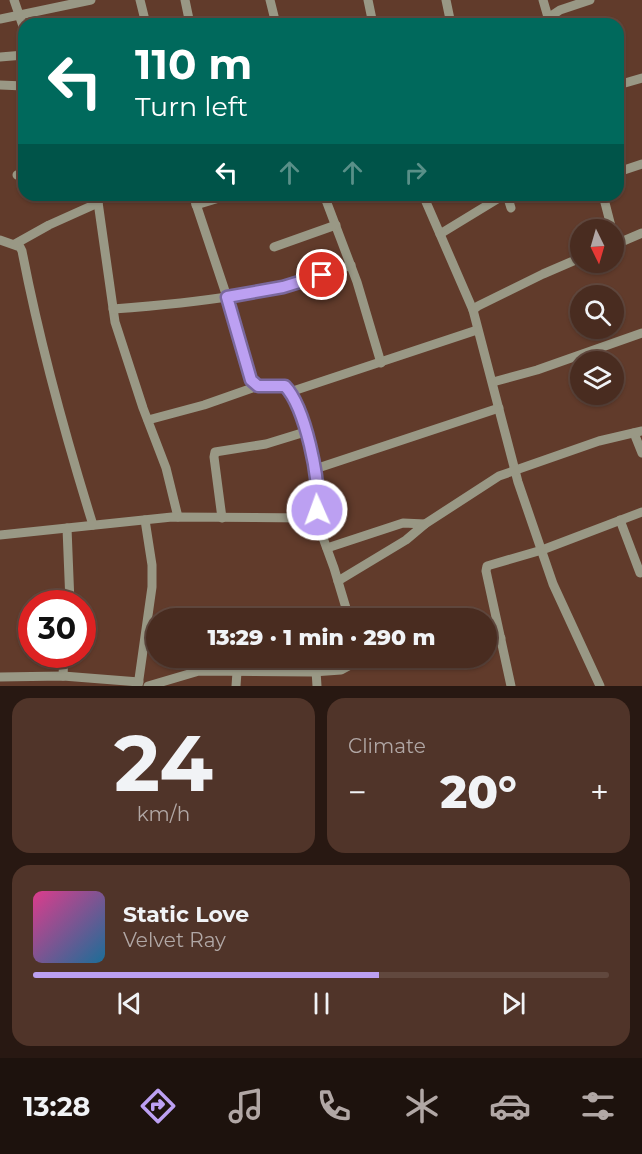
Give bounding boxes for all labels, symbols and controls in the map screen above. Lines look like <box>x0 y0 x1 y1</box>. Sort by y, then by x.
text: 110 m <box>135 38 252 90</box>
icon: left <box>36 42 114 120</box>
text: Turn left <box>135 90 248 123</box>
icon: left <box>210 156 243 189</box>
icon: ahead <box>273 156 306 189</box>
icon: ahead <box>336 156 369 189</box>
icon: right <box>399 156 432 189</box>
north arrow <box>570 219 624 273</box>
map controls <box>570 219 624 405</box>
pin <box>296 249 347 300</box>
icon: arrive <box>305 258 338 291</box>
button: search <box>570 285 624 339</box>
button: layers <box>570 351 624 405</box>
position arrow <box>285 478 349 542</box>
speed limit sign: 30 <box>18 590 96 668</box>
text: 13:29 · 1 min · 290 m <box>207 624 436 651</box>
text: 24 <box>114 715 213 811</box>
text: Climate <box>348 734 426 758</box>
text: 20° <box>440 764 517 819</box>
text: − <box>348 772 367 812</box>
text: + <box>590 772 609 812</box>
text: km/h <box>137 802 190 826</box>
text: Static Love <box>123 901 249 928</box>
text: Velvet Ray <box>123 928 226 952</box>
icon: previous <box>113 987 146 1020</box>
icon: pause <box>305 987 338 1020</box>
icon: next <box>497 987 530 1020</box>
icon: directions <box>137 1085 179 1127</box>
icon: music <box>225 1085 267 1127</box>
icon: phone <box>313 1085 355 1127</box>
icon: climate <box>401 1085 443 1127</box>
icon: car <box>489 1085 531 1127</box>
icon: filters <box>577 1085 619 1127</box>
text: 13:28 <box>23 1090 90 1123</box>

